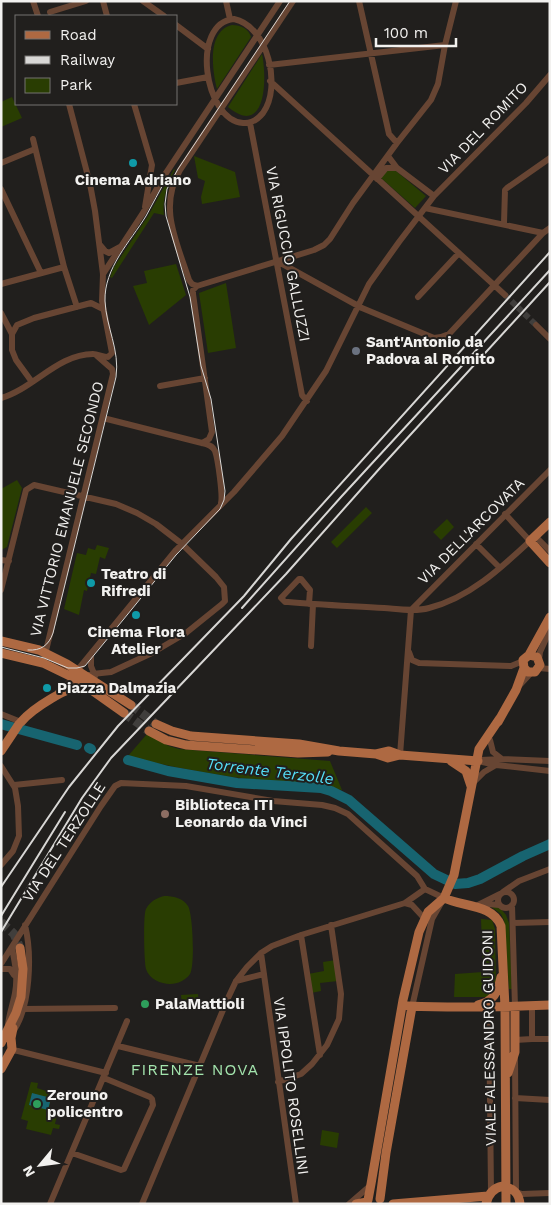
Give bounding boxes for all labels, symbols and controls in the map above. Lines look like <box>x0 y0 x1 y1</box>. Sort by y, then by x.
legend <box>15 15 178 105</box>
scale bar <box>376 15 456 47</box>
text: 100 m <box>384 24 428 42</box>
text: Road <box>60 26 97 44</box>
text: Railway <box>60 51 115 69</box>
text: Park <box>60 76 93 94</box>
street label: VIA DEL ROMITO <box>435 78 531 178</box>
marker: Cinema Adriano <box>127 157 139 169</box>
street label: VIA RIGUCCIO GALLUZZI <box>262 165 314 343</box>
place label: Cinema Adriano <box>75 171 191 189</box>
place label: Sant'Antonio da Padova al Romito <box>366 333 495 368</box>
marker: Sant'Antonio da Padova al Romito <box>350 345 362 357</box>
street label: VIA VITTORIO EMANUELE SECONDO <box>26 379 108 639</box>
street label: VIA DELL'ARCOVATA <box>414 474 528 588</box>
place label: Teatro di Rifredi <box>101 565 166 600</box>
marker: Teatro di Rifredi <box>85 577 97 589</box>
marker: Cinema Flora Atelier <box>130 609 142 621</box>
place label: Cinema Flora Atelier <box>87 623 185 658</box>
place label: Piazza Dalmazia <box>57 679 177 697</box>
marker: Piazza Dalmazia <box>41 682 53 694</box>
water label: Torrente Terzolle <box>205 754 335 788</box>
street label: VIA DEL TERZOLLE <box>19 779 109 905</box>
place label: Biblioteca ITI Leonardo da Vinci <box>175 796 307 831</box>
marker: Biblioteca ITI Leonardo da Vinci <box>159 808 171 820</box>
street label: VIALE ALESSANDRO GUIDONI <box>478 930 500 1146</box>
place label: PalaMattioli <box>155 995 245 1013</box>
street label: VIA IPPOLITO ROSELLINI <box>270 996 312 1176</box>
marker: PalaMattioli <box>139 998 151 1010</box>
district label: FIRENZE NOVA <box>131 1060 259 1079</box>
place label: Zerouno policentro <box>47 1086 123 1121</box>
marker: Zerouno policentro <box>31 1098 43 1110</box>
north arrow <box>15 1140 65 1190</box>
text: N <box>19 1163 38 1180</box>

